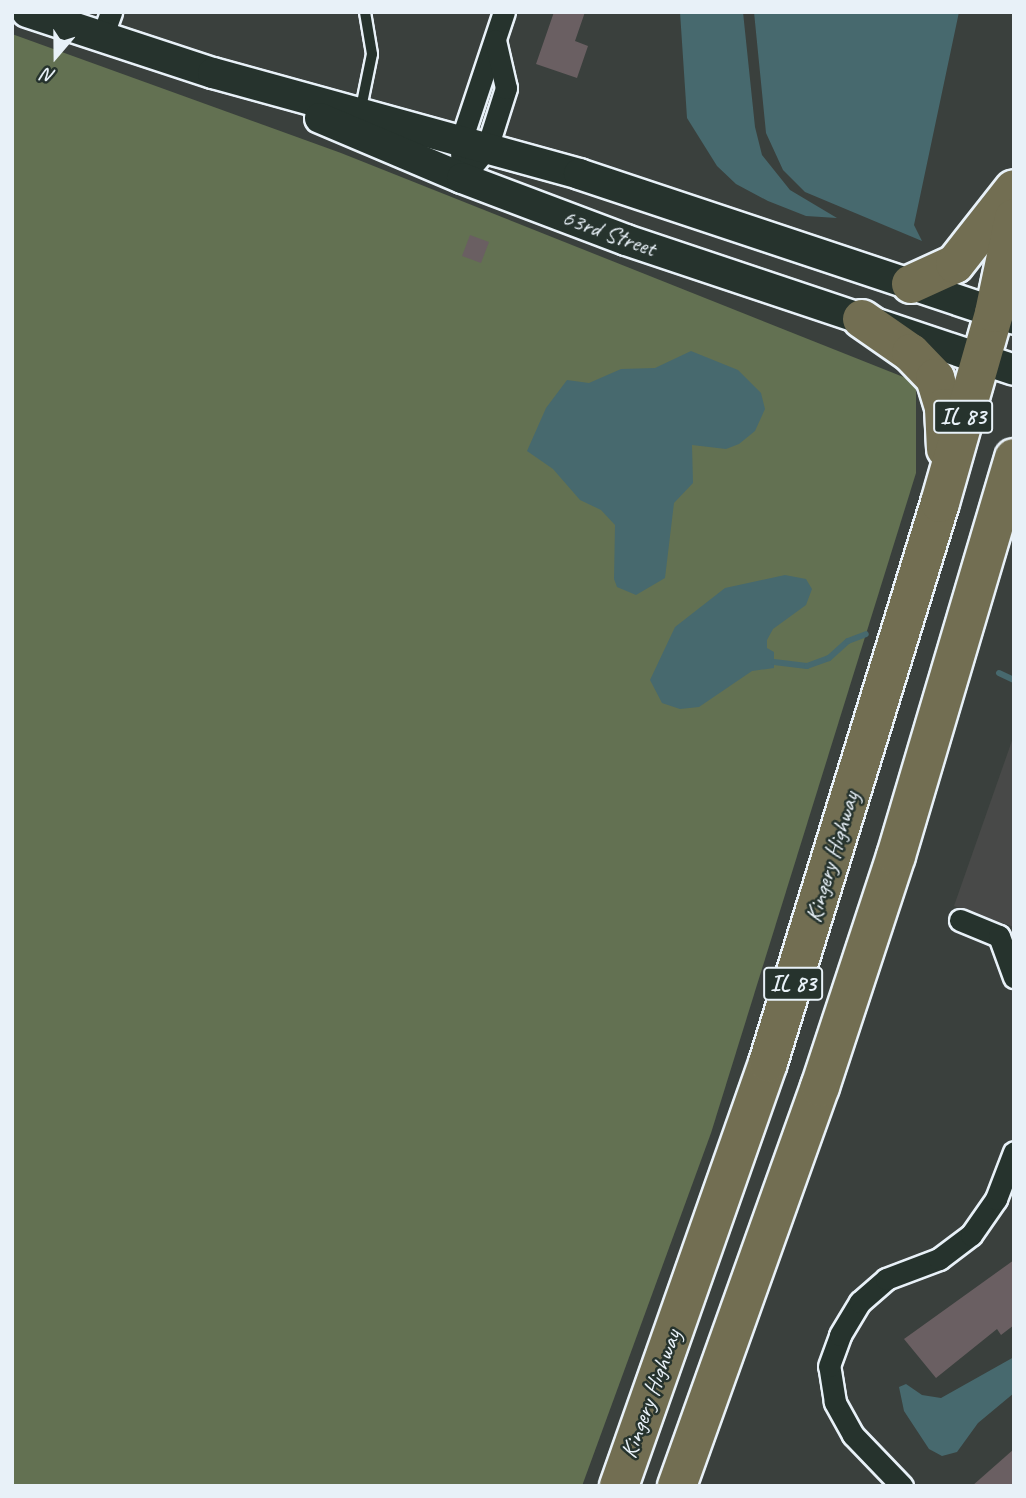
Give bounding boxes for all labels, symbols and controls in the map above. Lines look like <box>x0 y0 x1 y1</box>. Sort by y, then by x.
north arrow <box>21 21 91 91</box>
text: N <box>39 62 58 89</box>
street label: 63rd Street <box>558 203 660 263</box>
road number: IL 83 <box>932 398 995 436</box>
street label: Kingery Highway <box>799 789 865 925</box>
road number: IL 83 <box>762 965 824 1004</box>
street label: Kingery Highway <box>615 1326 687 1462</box>

